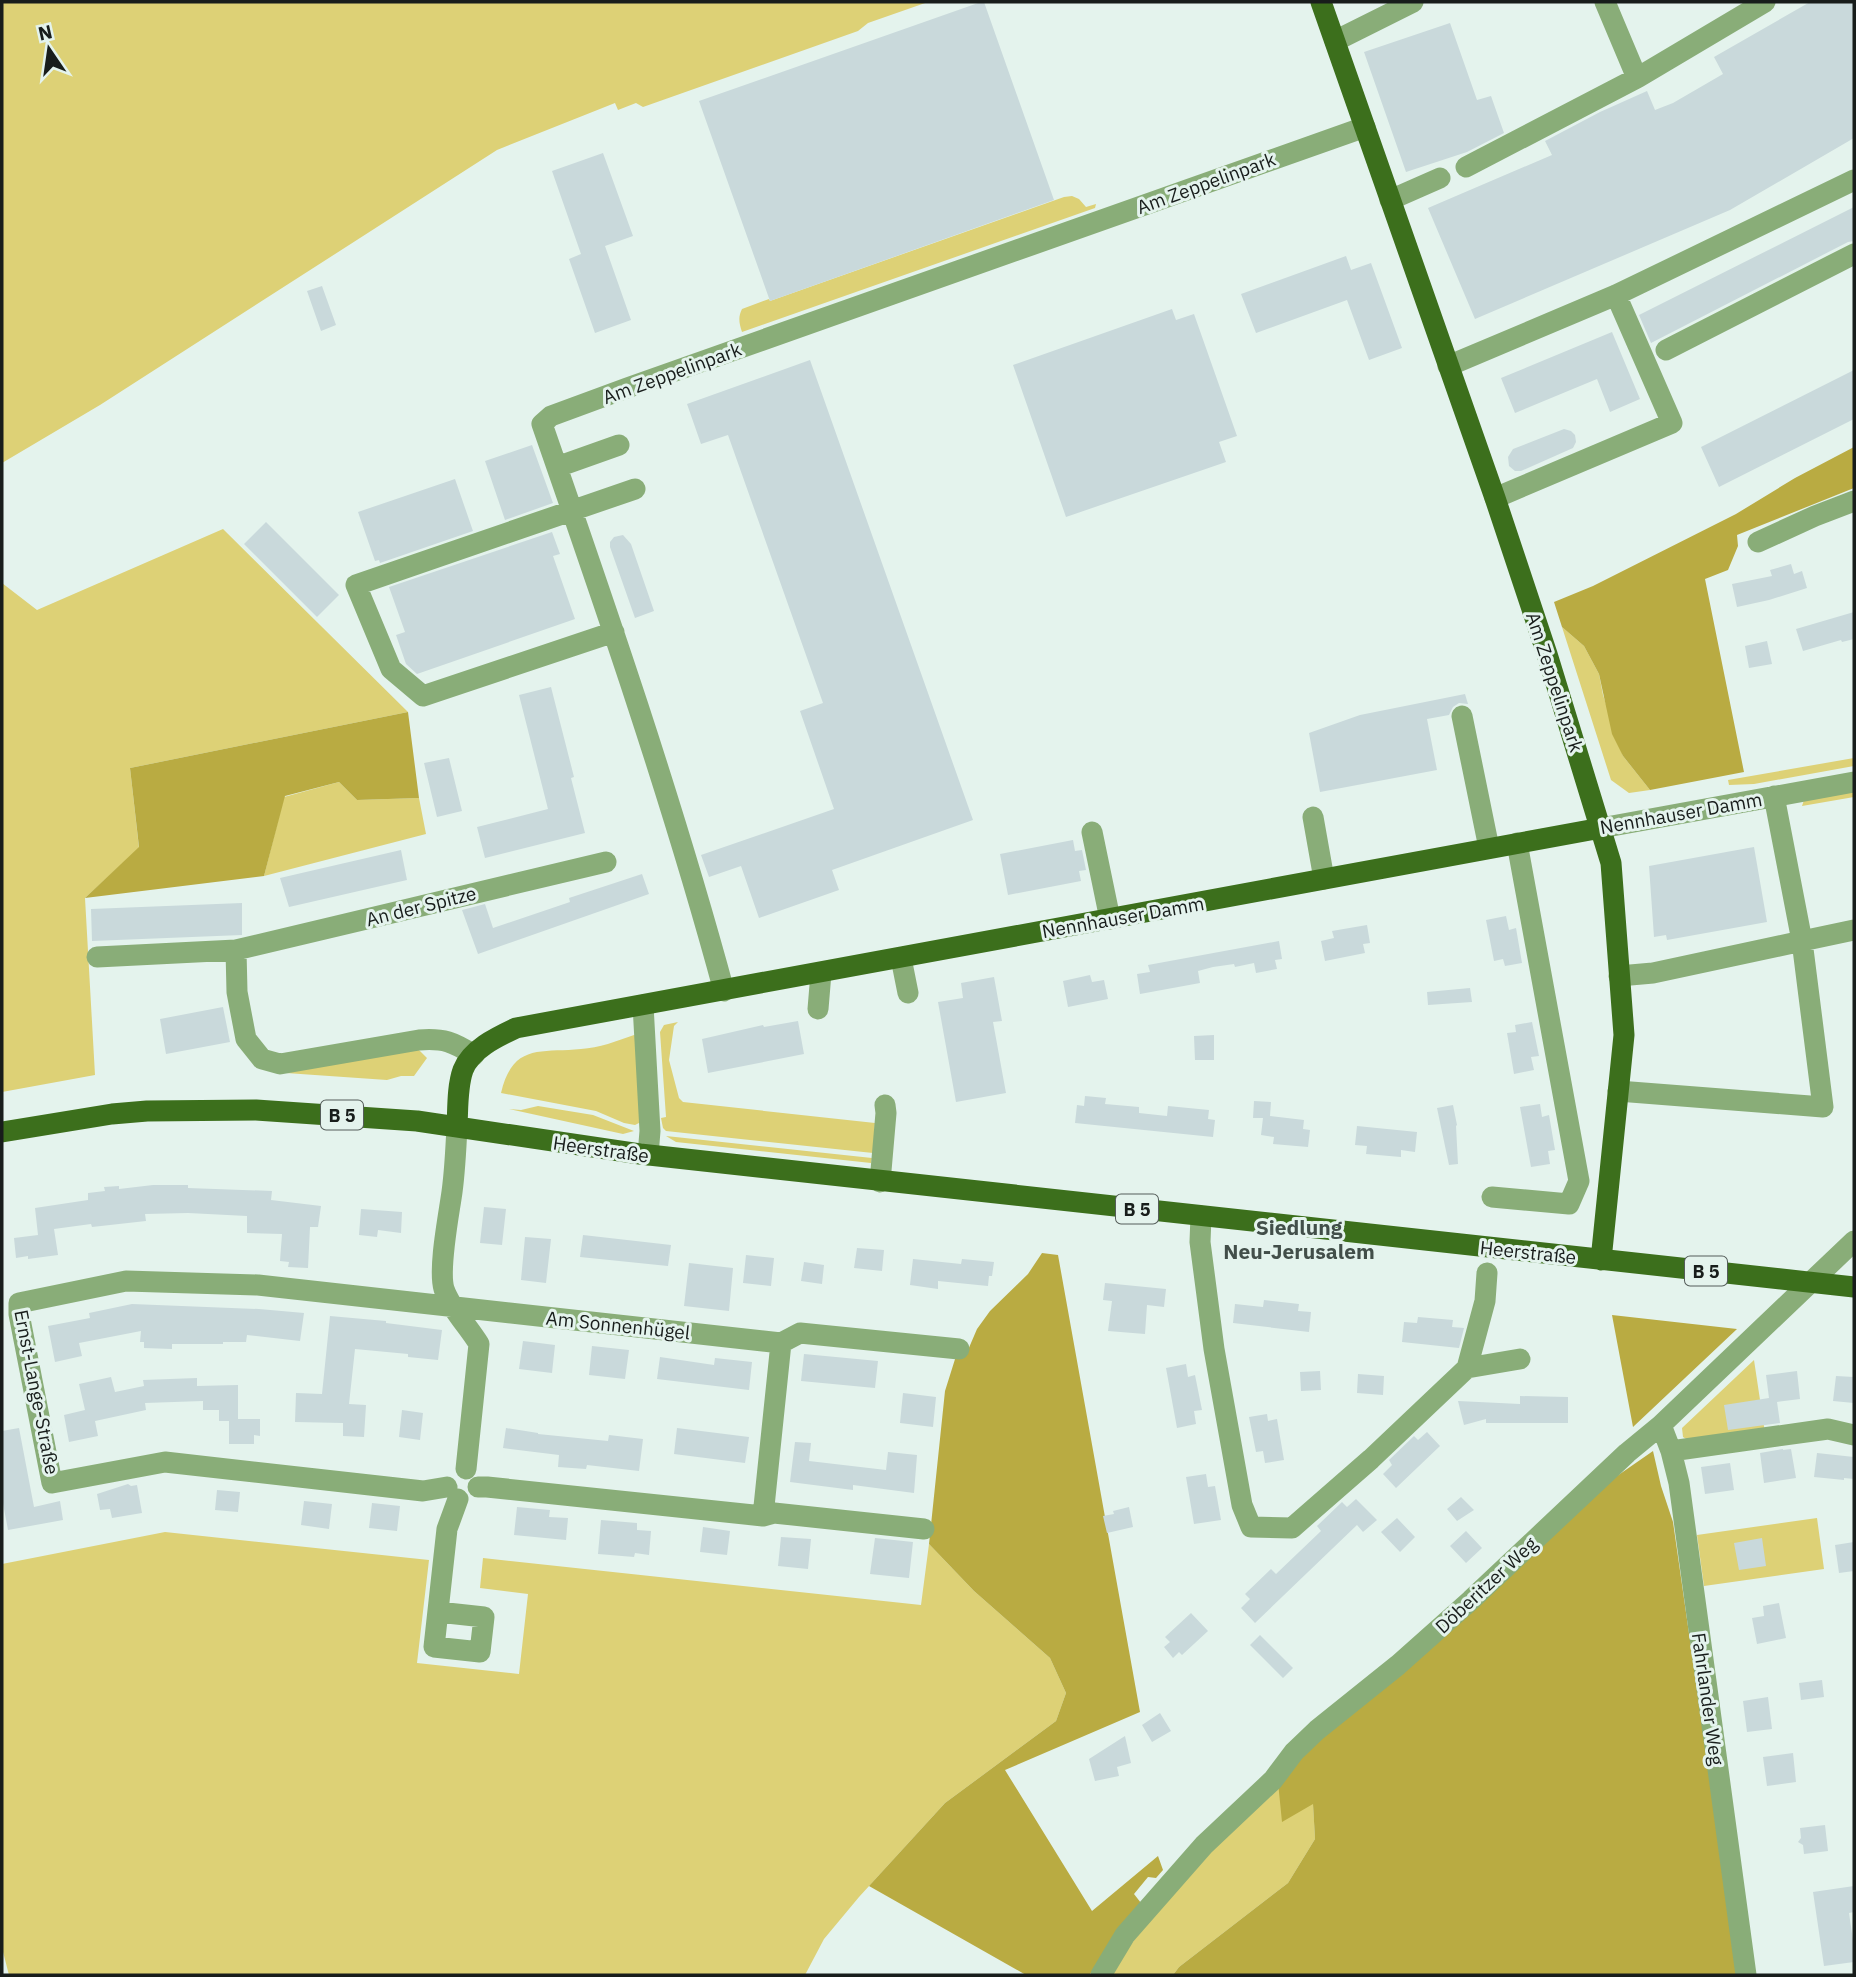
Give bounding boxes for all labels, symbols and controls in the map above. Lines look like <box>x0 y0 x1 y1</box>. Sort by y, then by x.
north arrow <box>14 14 84 84</box>
text: N <box>36 19 55 46</box>
street label: Am Zeppelinpark <box>1133 147 1279 219</box>
street label: Am Zeppelinpark <box>599 337 745 409</box>
street label: Am Zeppelinpark <box>1521 609 1589 755</box>
street label: Nennhauser Damm <box>1598 787 1764 839</box>
street label: An der Spitze <box>363 881 479 931</box>
street label: Nennhauser Damm <box>1040 891 1206 943</box>
road number: B 5 <box>321 1100 363 1130</box>
street label: Heerstraße <box>551 1130 651 1168</box>
road number: B 5 <box>1116 1194 1158 1224</box>
district label: Siedlung Neu-Jerusalem <box>1223 1213 1375 1265</box>
street label: Heerstraße <box>1479 1235 1577 1269</box>
road number: B 5 <box>1685 1256 1727 1286</box>
street label: Am Sonnenhügel <box>545 1305 691 1345</box>
street label: Ernst-Lange-Straße <box>9 1308 65 1476</box>
street label: Döberitzer Weg <box>1430 1532 1542 1638</box>
street label: Fahrlander Weg <box>1687 1631 1729 1767</box>

